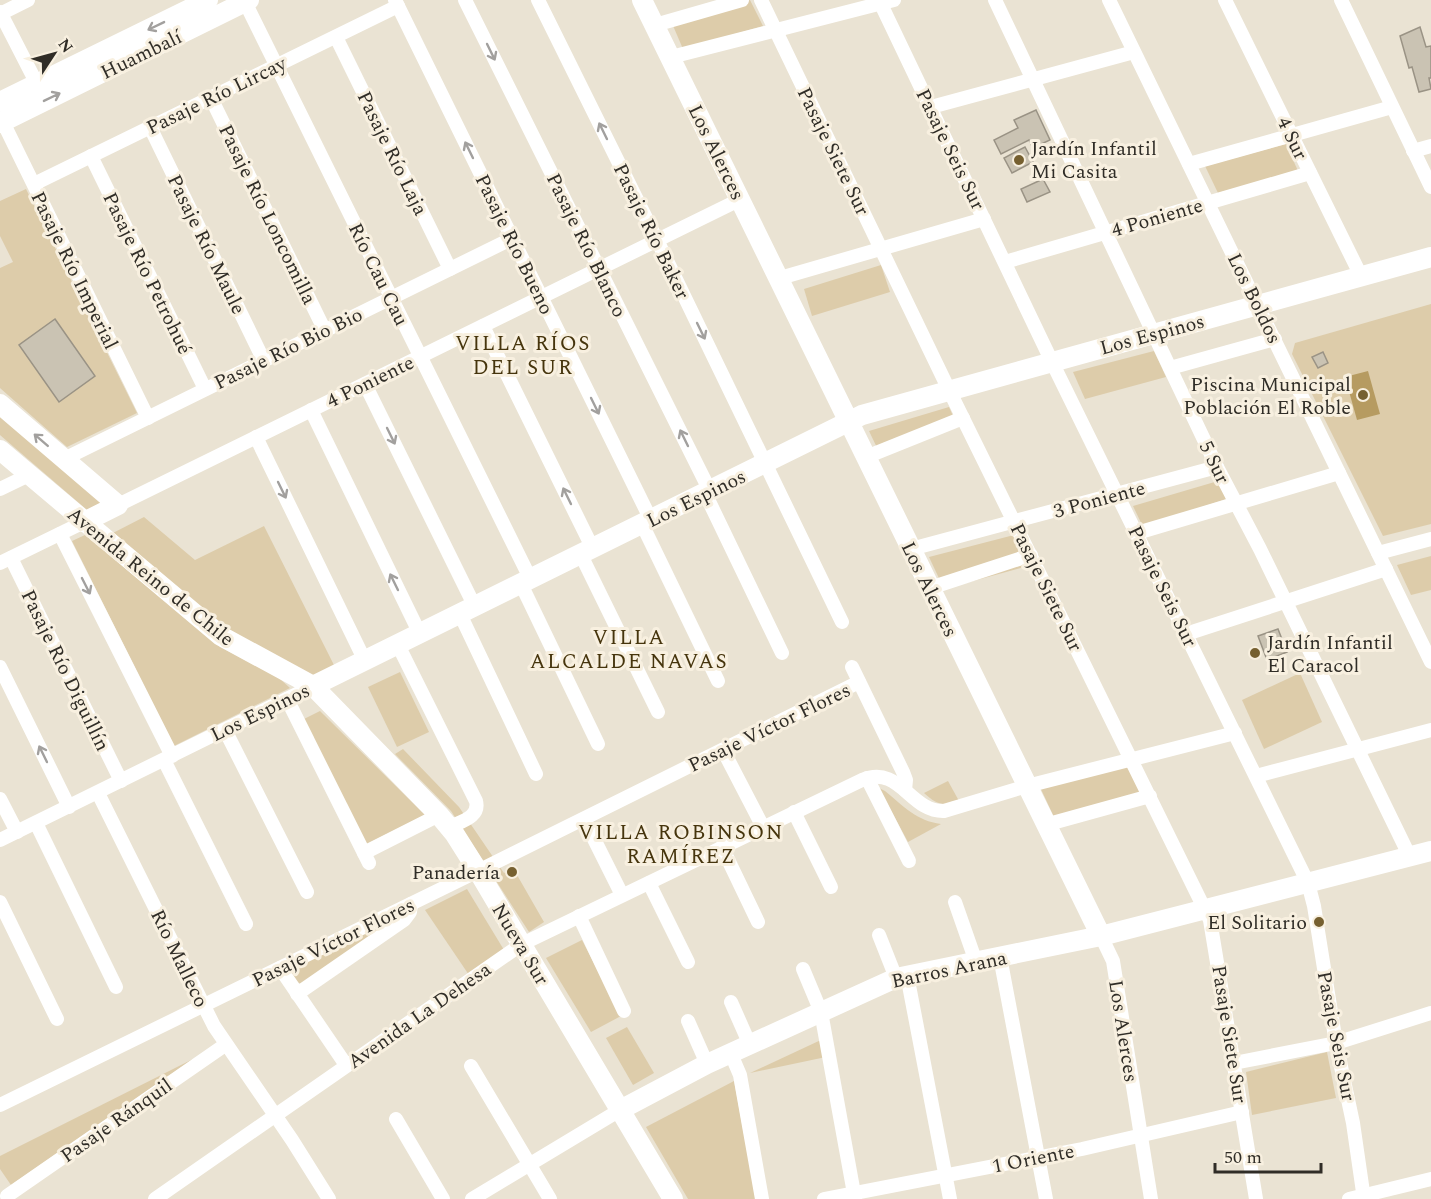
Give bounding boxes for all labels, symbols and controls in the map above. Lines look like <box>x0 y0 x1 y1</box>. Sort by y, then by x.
one-way arrow <box>147 20 165 32</box>
street label: Huambalí <box>96 22 188 88</box>
north arrow <box>24 24 84 84</box>
text: N <box>52 33 79 58</box>
one-way arrow <box>486 43 498 61</box>
street label: Pasaje Río Lircay <box>141 48 293 143</box>
street label: Pasaje Siete Sur <box>789 82 877 221</box>
street label: Pasaje Seis Sur <box>908 84 993 215</box>
street label: Pasaje Río Laja <box>349 86 435 221</box>
one-way arrow <box>43 91 61 102</box>
street label: Los Alerces <box>680 99 752 205</box>
street label: 4 Sur <box>1269 112 1315 165</box>
street label: Pasaje Río Loncomilla <box>210 119 324 310</box>
one-way arrow <box>597 123 609 141</box>
place label: Jardín Infantil Mi Casita <box>1031 134 1157 187</box>
one-way arrow <box>463 142 475 160</box>
marker: Jardín Infantil Mi Casita <box>1012 153 1026 167</box>
street label: Pasaje Río Baker <box>605 158 697 305</box>
street label: Pasaje Río Blanco <box>538 168 634 323</box>
street label: Pasaje Río Maule <box>159 169 253 320</box>
street label: Pasaje Río Bueno <box>467 169 561 320</box>
street label: Pasaje Río Imperial <box>23 186 125 355</box>
street label: Pasaje Río Petrohué <box>95 187 200 360</box>
street label: 4 Poniente <box>1108 191 1207 245</box>
street label: Río Cau Cau <box>340 218 416 331</box>
street label: Los Boldos <box>1219 248 1289 349</box>
street label: Pasaje Río Bio Bio <box>209 300 368 398</box>
street label: Los Espinos <box>1096 307 1208 363</box>
one-way arrow <box>695 321 707 339</box>
district label: VILLA RÍOS DEL SUR <box>455 328 591 384</box>
street label: 4 Poniente <box>322 348 419 416</box>
place label: Piscina Municipal Población El Roble <box>1183 370 1351 423</box>
marker: Piscina Municipal Población El Roble <box>1356 388 1370 402</box>
one-way arrow <box>590 397 602 415</box>
one-way arrow <box>385 427 397 445</box>
one-way arrow <box>677 430 689 448</box>
one-way arrow <box>34 433 49 447</box>
street label: 5 Sur <box>1191 436 1237 489</box>
street label: Los Espinos <box>642 462 751 536</box>
street label: 3 Poniente <box>1050 473 1149 527</box>
one-way arrow <box>276 480 288 498</box>
one-way arrow <box>561 488 573 506</box>
street label: Avenida Reino de Chile <box>60 500 240 654</box>
street label: Pasaje Siete Sur <box>1002 518 1090 657</box>
street label: Pasaje Seis Sur <box>1120 521 1205 652</box>
street label: Los Alerces <box>893 536 965 642</box>
one-way arrow <box>388 573 399 591</box>
one-way arrow <box>81 577 93 595</box>
street label: Pasaje Río Diguillín <box>13 584 117 756</box>
district label: VILLA ALCALDE NAVAS <box>530 622 728 678</box>
place label: Jardín Infantil El Caracol <box>1267 628 1393 681</box>
marker: Jardín Infantil El Caracol <box>1248 646 1262 660</box>
street label: Pasaje Víctor Flores <box>683 675 856 780</box>
street label: Los Espinos <box>206 676 315 750</box>
one-way arrow <box>36 746 48 764</box>
district label: VILLA ROBINSON RAMÍREZ <box>578 817 784 873</box>
place label: Panadería <box>412 858 500 888</box>
marker: Panadería <box>505 865 519 879</box>
street label: Pasaje Víctor Flores <box>247 890 420 995</box>
street label: Nueva Sur <box>484 898 556 991</box>
street label: Río Malleco <box>142 904 216 1013</box>
place label: El Solitario <box>1207 908 1307 938</box>
marker: El Solitario <box>1312 915 1326 929</box>
street label: Barros Arana <box>889 943 1010 997</box>
street label: Avenida La Dehesa <box>342 955 498 1077</box>
street label: Pasaje Siete Sur <box>1203 963 1255 1106</box>
street label: Pasaje Seis Sur <box>1309 969 1363 1104</box>
street label: Los Alerces <box>1100 978 1146 1085</box>
street label: Pasaje Ránquil <box>54 1071 179 1171</box>
street label: 1 Oriente <box>989 1136 1077 1182</box>
scale bar <box>1215 1136 1322 1174</box>
text: 50 m <box>1224 1144 1262 1171</box>

